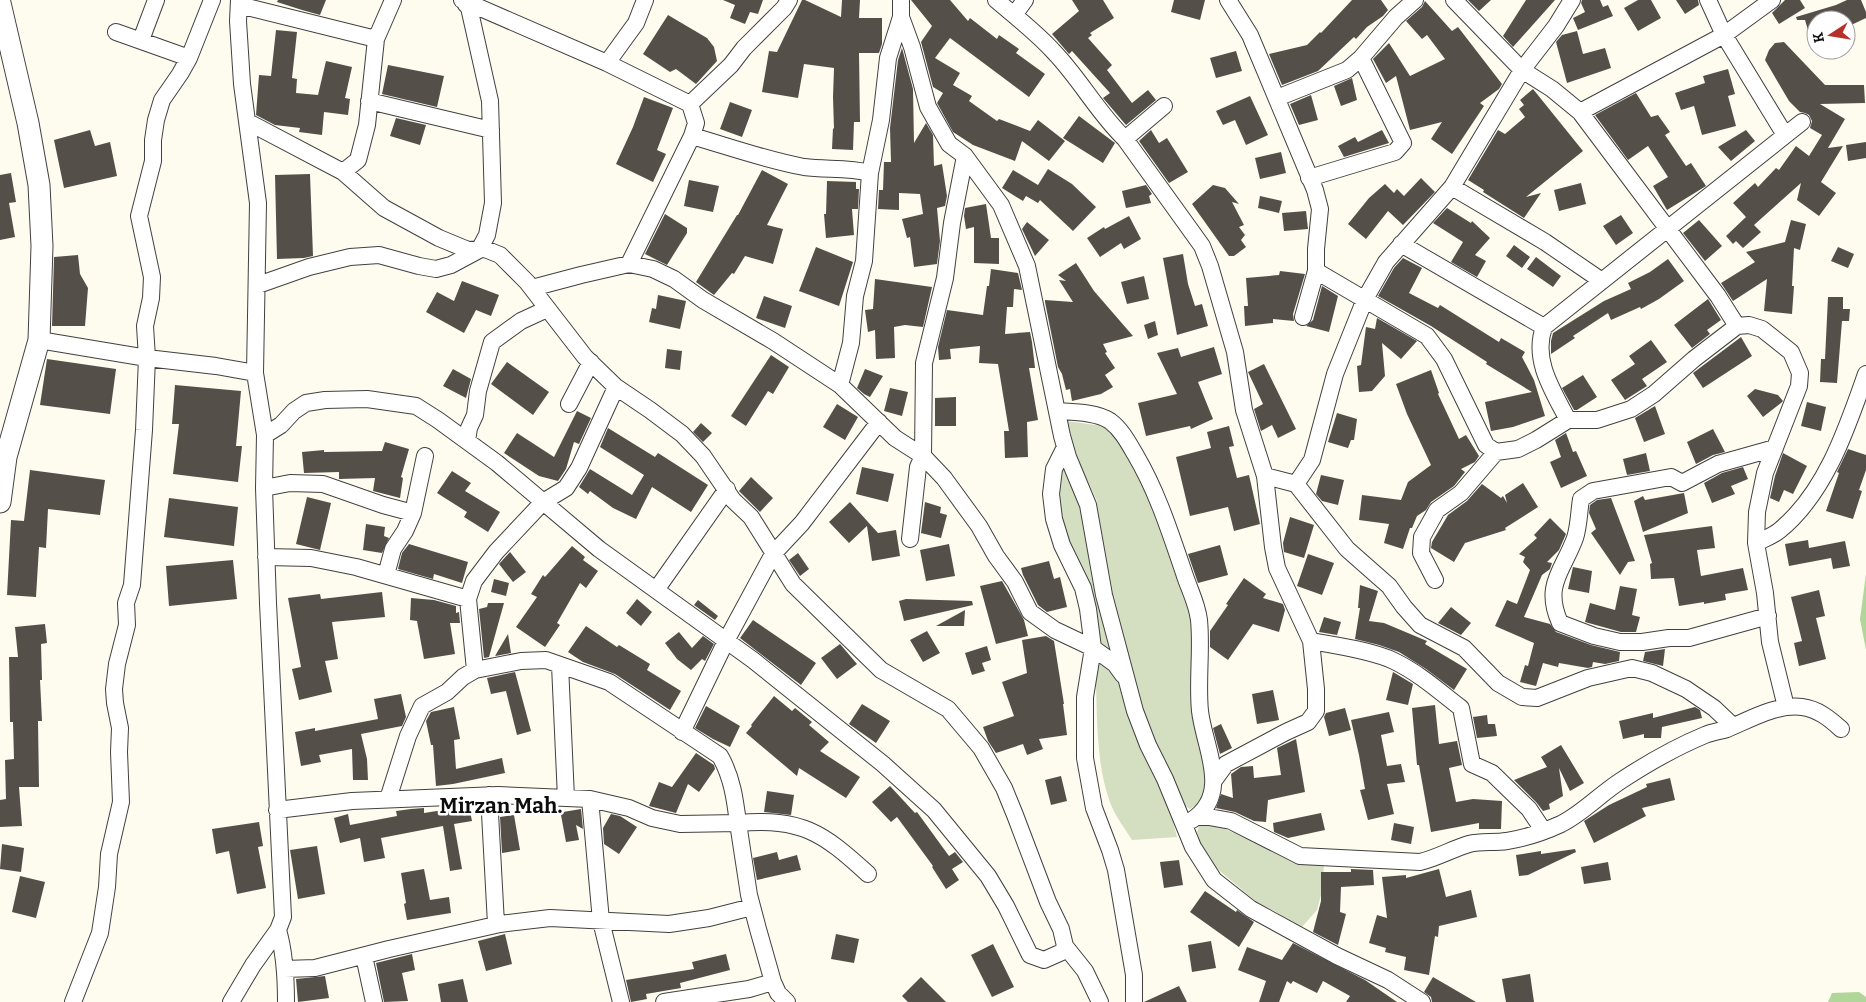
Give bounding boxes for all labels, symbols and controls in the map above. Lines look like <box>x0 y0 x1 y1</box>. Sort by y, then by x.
north arrow <box>1806 10 1856 60</box>
text: K <box>1809 31 1828 44</box>
district label: Mirzan Mah. <box>440 793 563 819</box>

